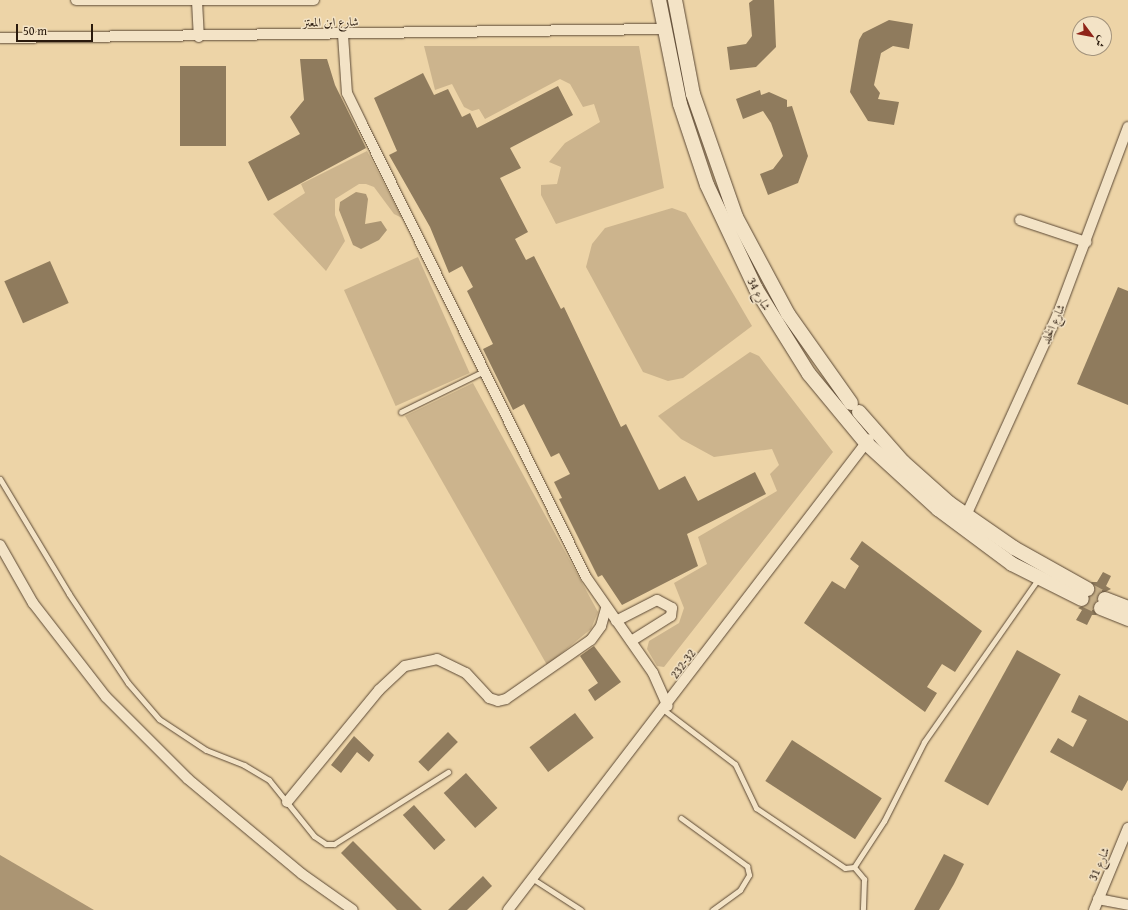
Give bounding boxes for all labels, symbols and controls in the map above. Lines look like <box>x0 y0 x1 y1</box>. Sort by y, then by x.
street label: شارع ابن المعتز <box>303 14 359 30</box>
scale bar <box>18 16 95 42</box>
north arrow <box>1072 16 1112 56</box>
text: 50 m <box>23 22 47 39</box>
text: ش <box>1092 33 1111 51</box>
street label: شارع 34 <box>744 275 774 313</box>
street label: شارع الخلد <box>1038 302 1068 346</box>
street label: 232-32 <box>667 646 699 682</box>
street label: شارع 31 <box>1086 845 1112 883</box>

